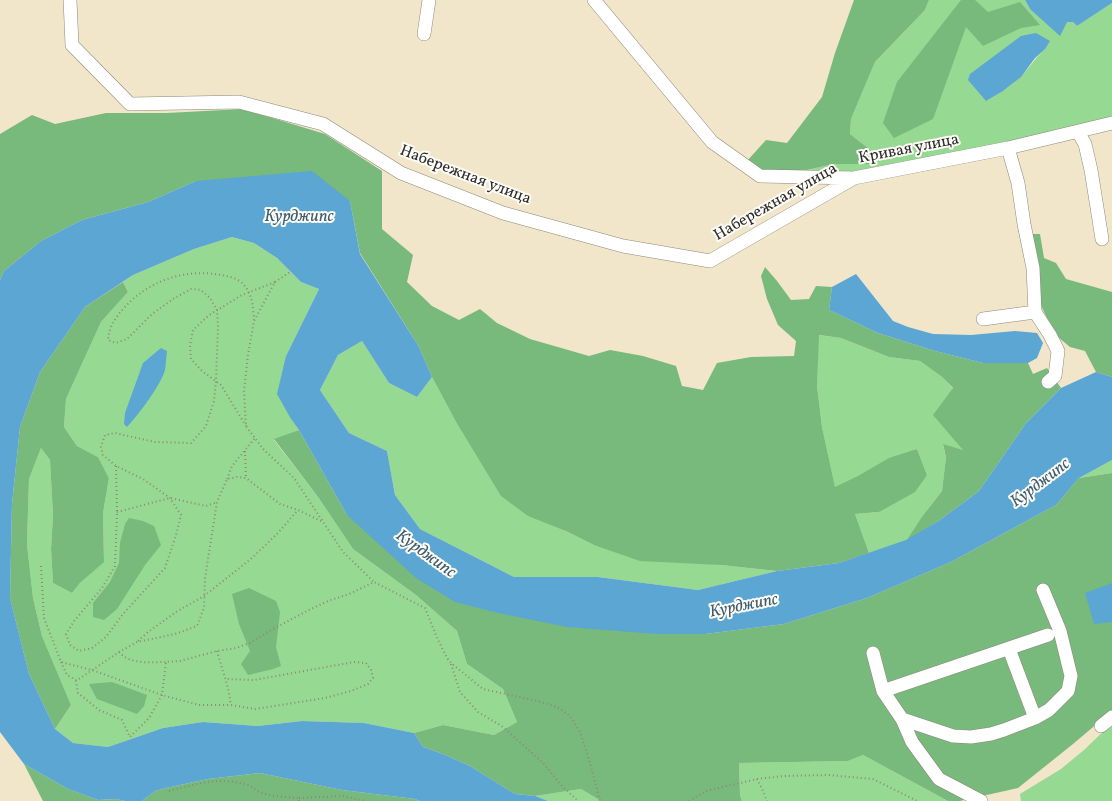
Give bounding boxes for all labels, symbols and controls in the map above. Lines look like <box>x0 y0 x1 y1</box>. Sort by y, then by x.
street label: Кривая улица <box>857 131 961 169</box>
street label: Набережная улица <box>397 142 533 210</box>
street label: Набережная улица <box>711 160 841 246</box>
water label: Курджипс <box>264 208 334 228</box>
water label: Курджипс <box>1007 455 1075 513</box>
water label: Курджипс <box>391 526 459 584</box>
water label: Курджипс <box>708 590 780 624</box>

